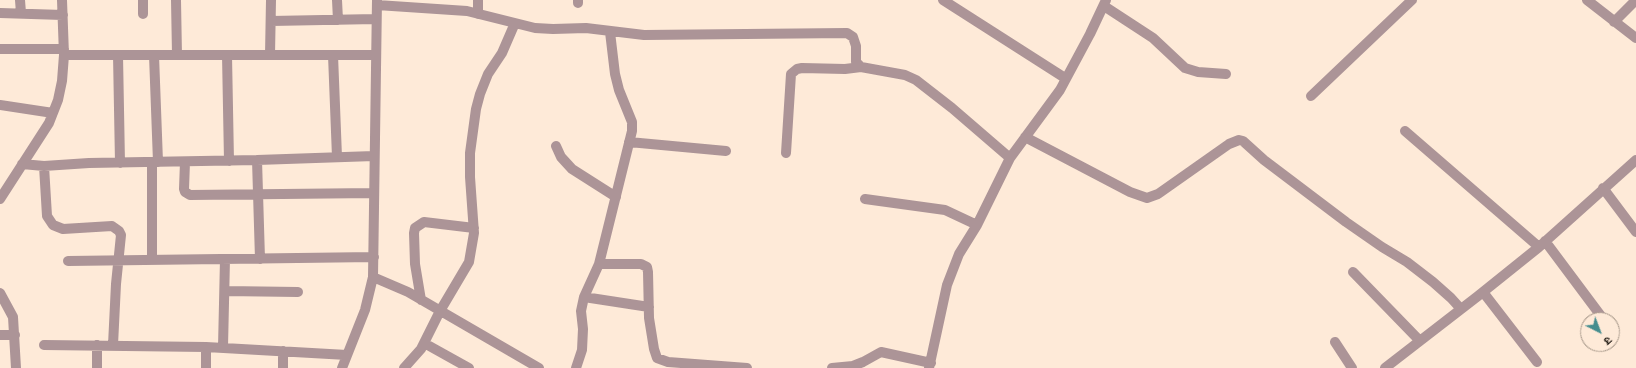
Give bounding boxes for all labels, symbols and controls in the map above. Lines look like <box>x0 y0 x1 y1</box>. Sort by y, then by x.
north arrow <box>1580 312 1620 352</box>
text: उ <box>1600 333 1614 348</box>

